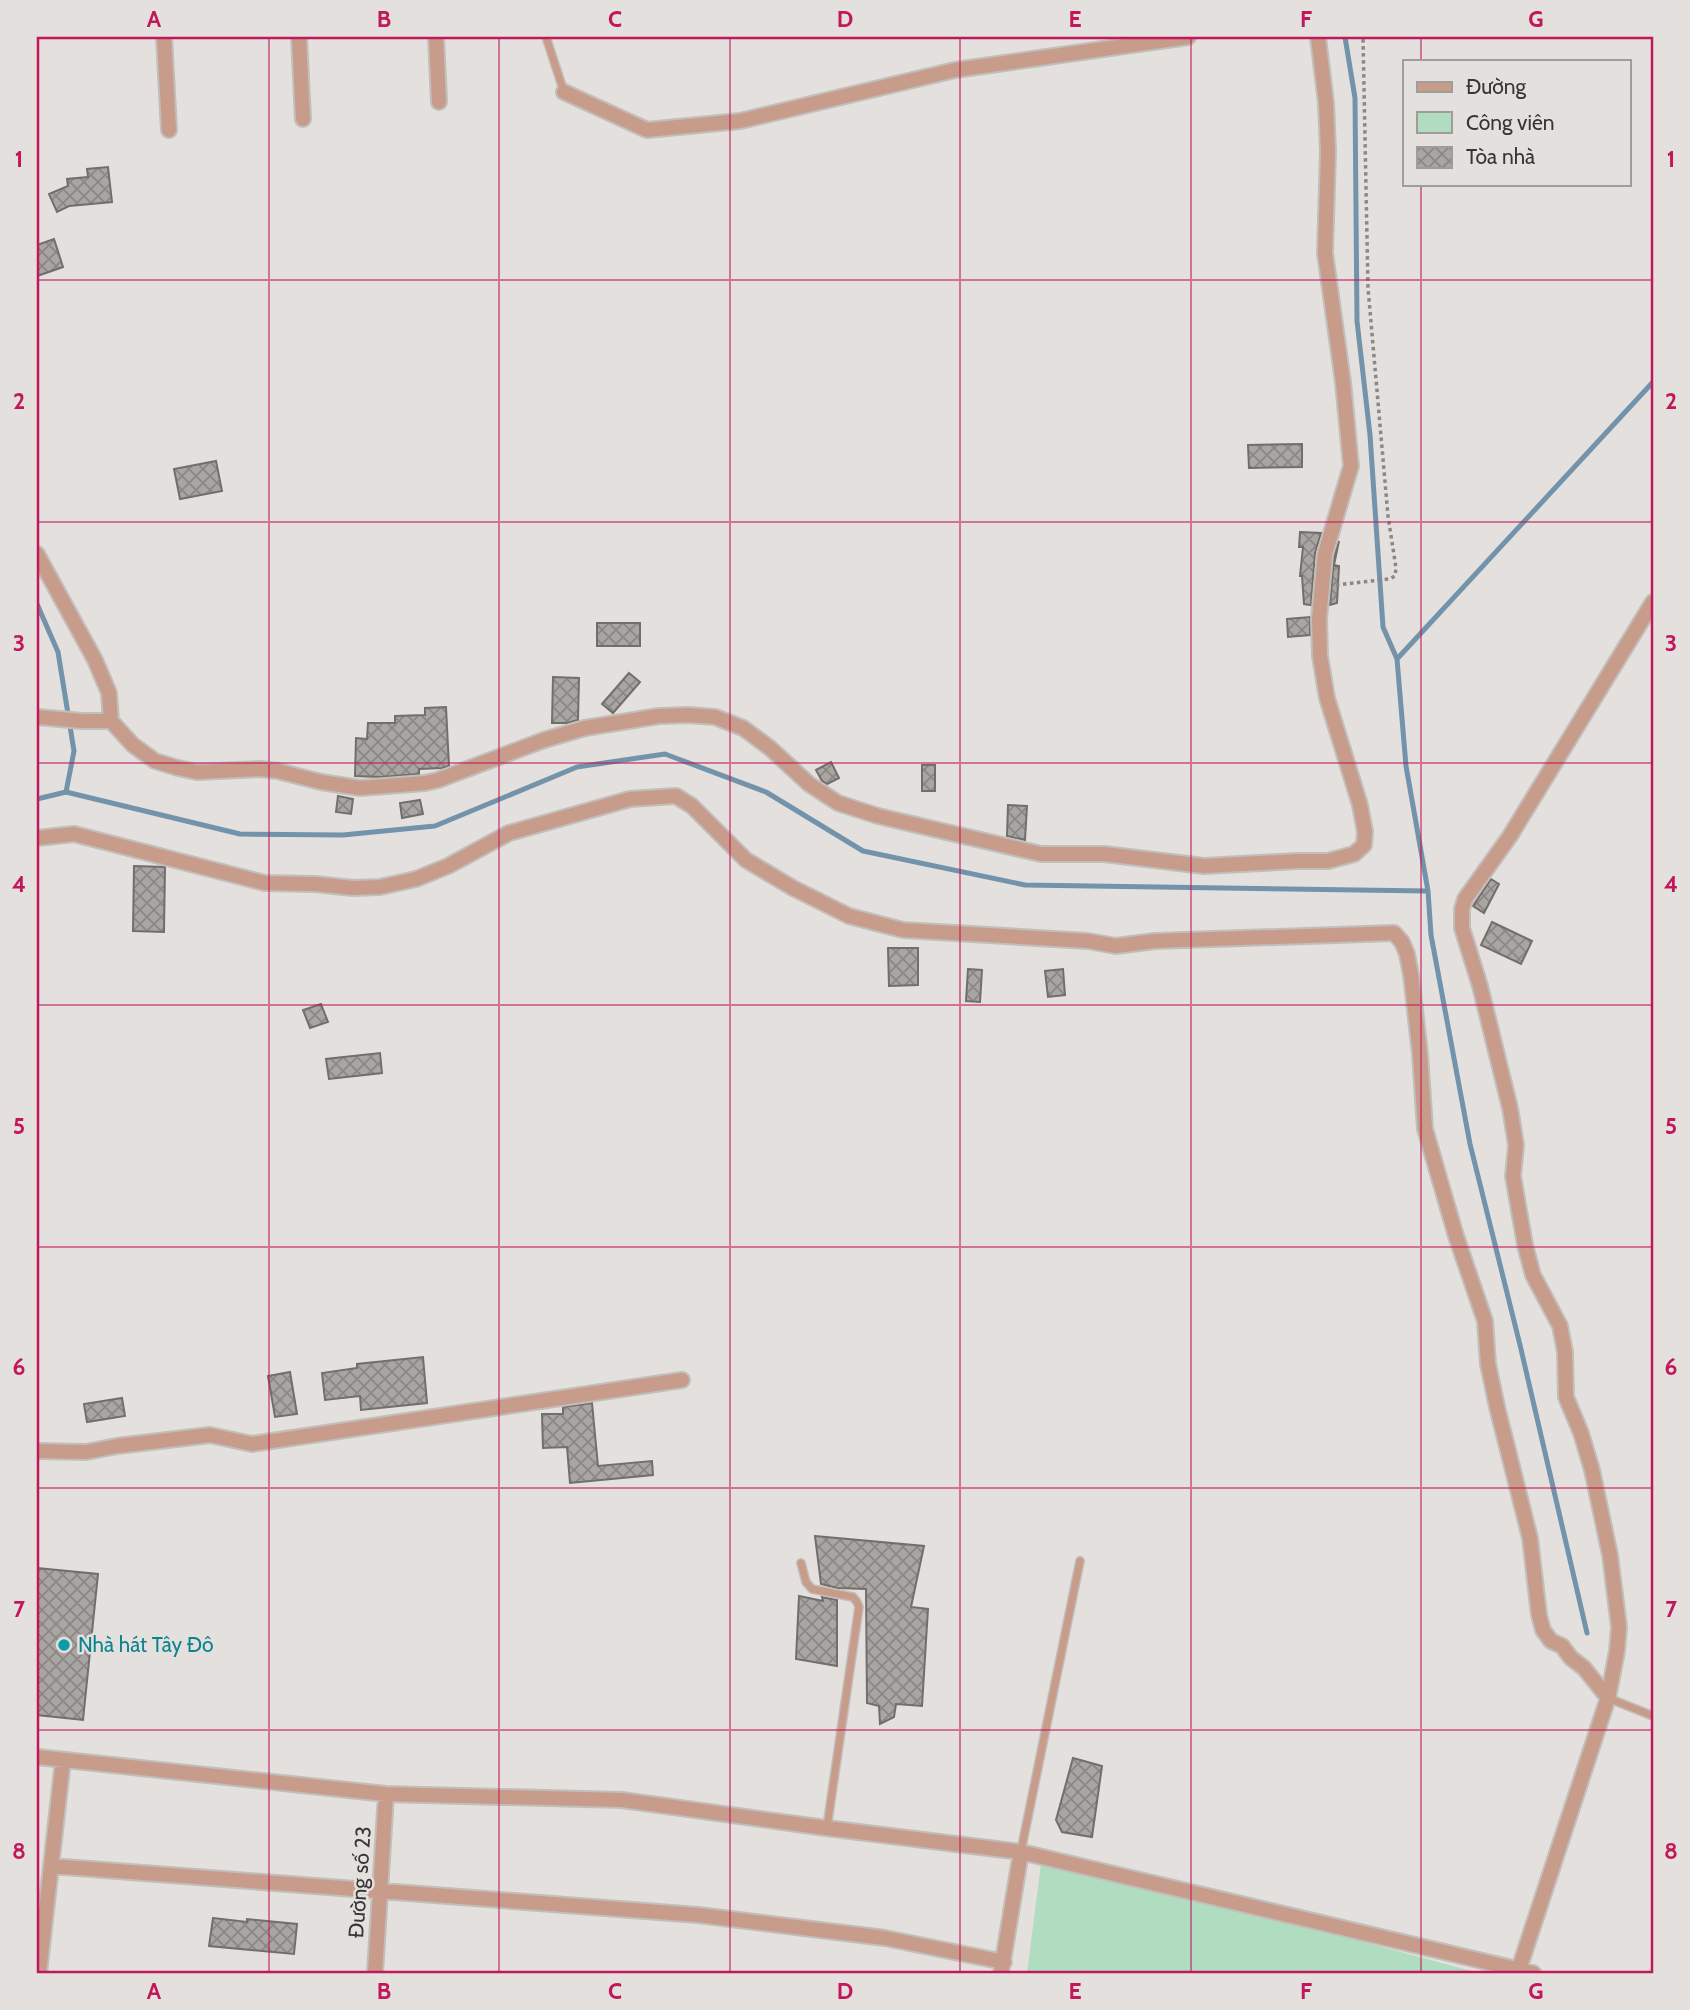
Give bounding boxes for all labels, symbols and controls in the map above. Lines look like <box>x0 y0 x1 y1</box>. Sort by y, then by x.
text: A <box>147 5 162 33</box>
text: B <box>377 5 391 33</box>
text: C <box>608 5 622 33</box>
text: D <box>837 5 853 33</box>
text: E <box>1068 5 1082 33</box>
text: F <box>1300 5 1312 33</box>
text: G <box>1528 5 1544 33</box>
legend <box>1403 60 1630 186</box>
text: Đường <box>1466 74 1527 99</box>
text: Công viên <box>1466 110 1554 135</box>
text: Tòa nhà <box>1466 144 1535 169</box>
text: 1 <box>15 145 23 173</box>
text: 1 <box>1667 145 1675 173</box>
text: 2 <box>13 387 25 415</box>
text: 2 <box>1665 387 1677 415</box>
text: 3 <box>13 629 25 657</box>
text: 3 <box>1665 629 1677 657</box>
text: 4 <box>12 870 26 898</box>
text: 4 <box>1664 870 1678 898</box>
text: 5 <box>13 1112 25 1140</box>
text: 5 <box>1665 1112 1677 1140</box>
text: 6 <box>13 1353 25 1381</box>
text: 6 <box>1665 1353 1677 1381</box>
text: 7 <box>13 1595 25 1623</box>
text: 7 <box>1665 1595 1677 1623</box>
place label: Nhà hát Tây Đô <box>78 1632 214 1657</box>
marker: Nhà hát Tây Đô <box>56 1637 72 1653</box>
street label: Đường số 23 <box>343 1825 376 1939</box>
text: 8 <box>12 1837 26 1865</box>
text: 8 <box>1664 1837 1678 1865</box>
text: A <box>147 1977 162 2005</box>
text: B <box>377 1977 391 2005</box>
text: C <box>608 1977 622 2005</box>
text: D <box>837 1977 853 2005</box>
text: E <box>1068 1977 1082 2005</box>
text: F <box>1300 1977 1312 2005</box>
text: G <box>1528 1977 1544 2005</box>

